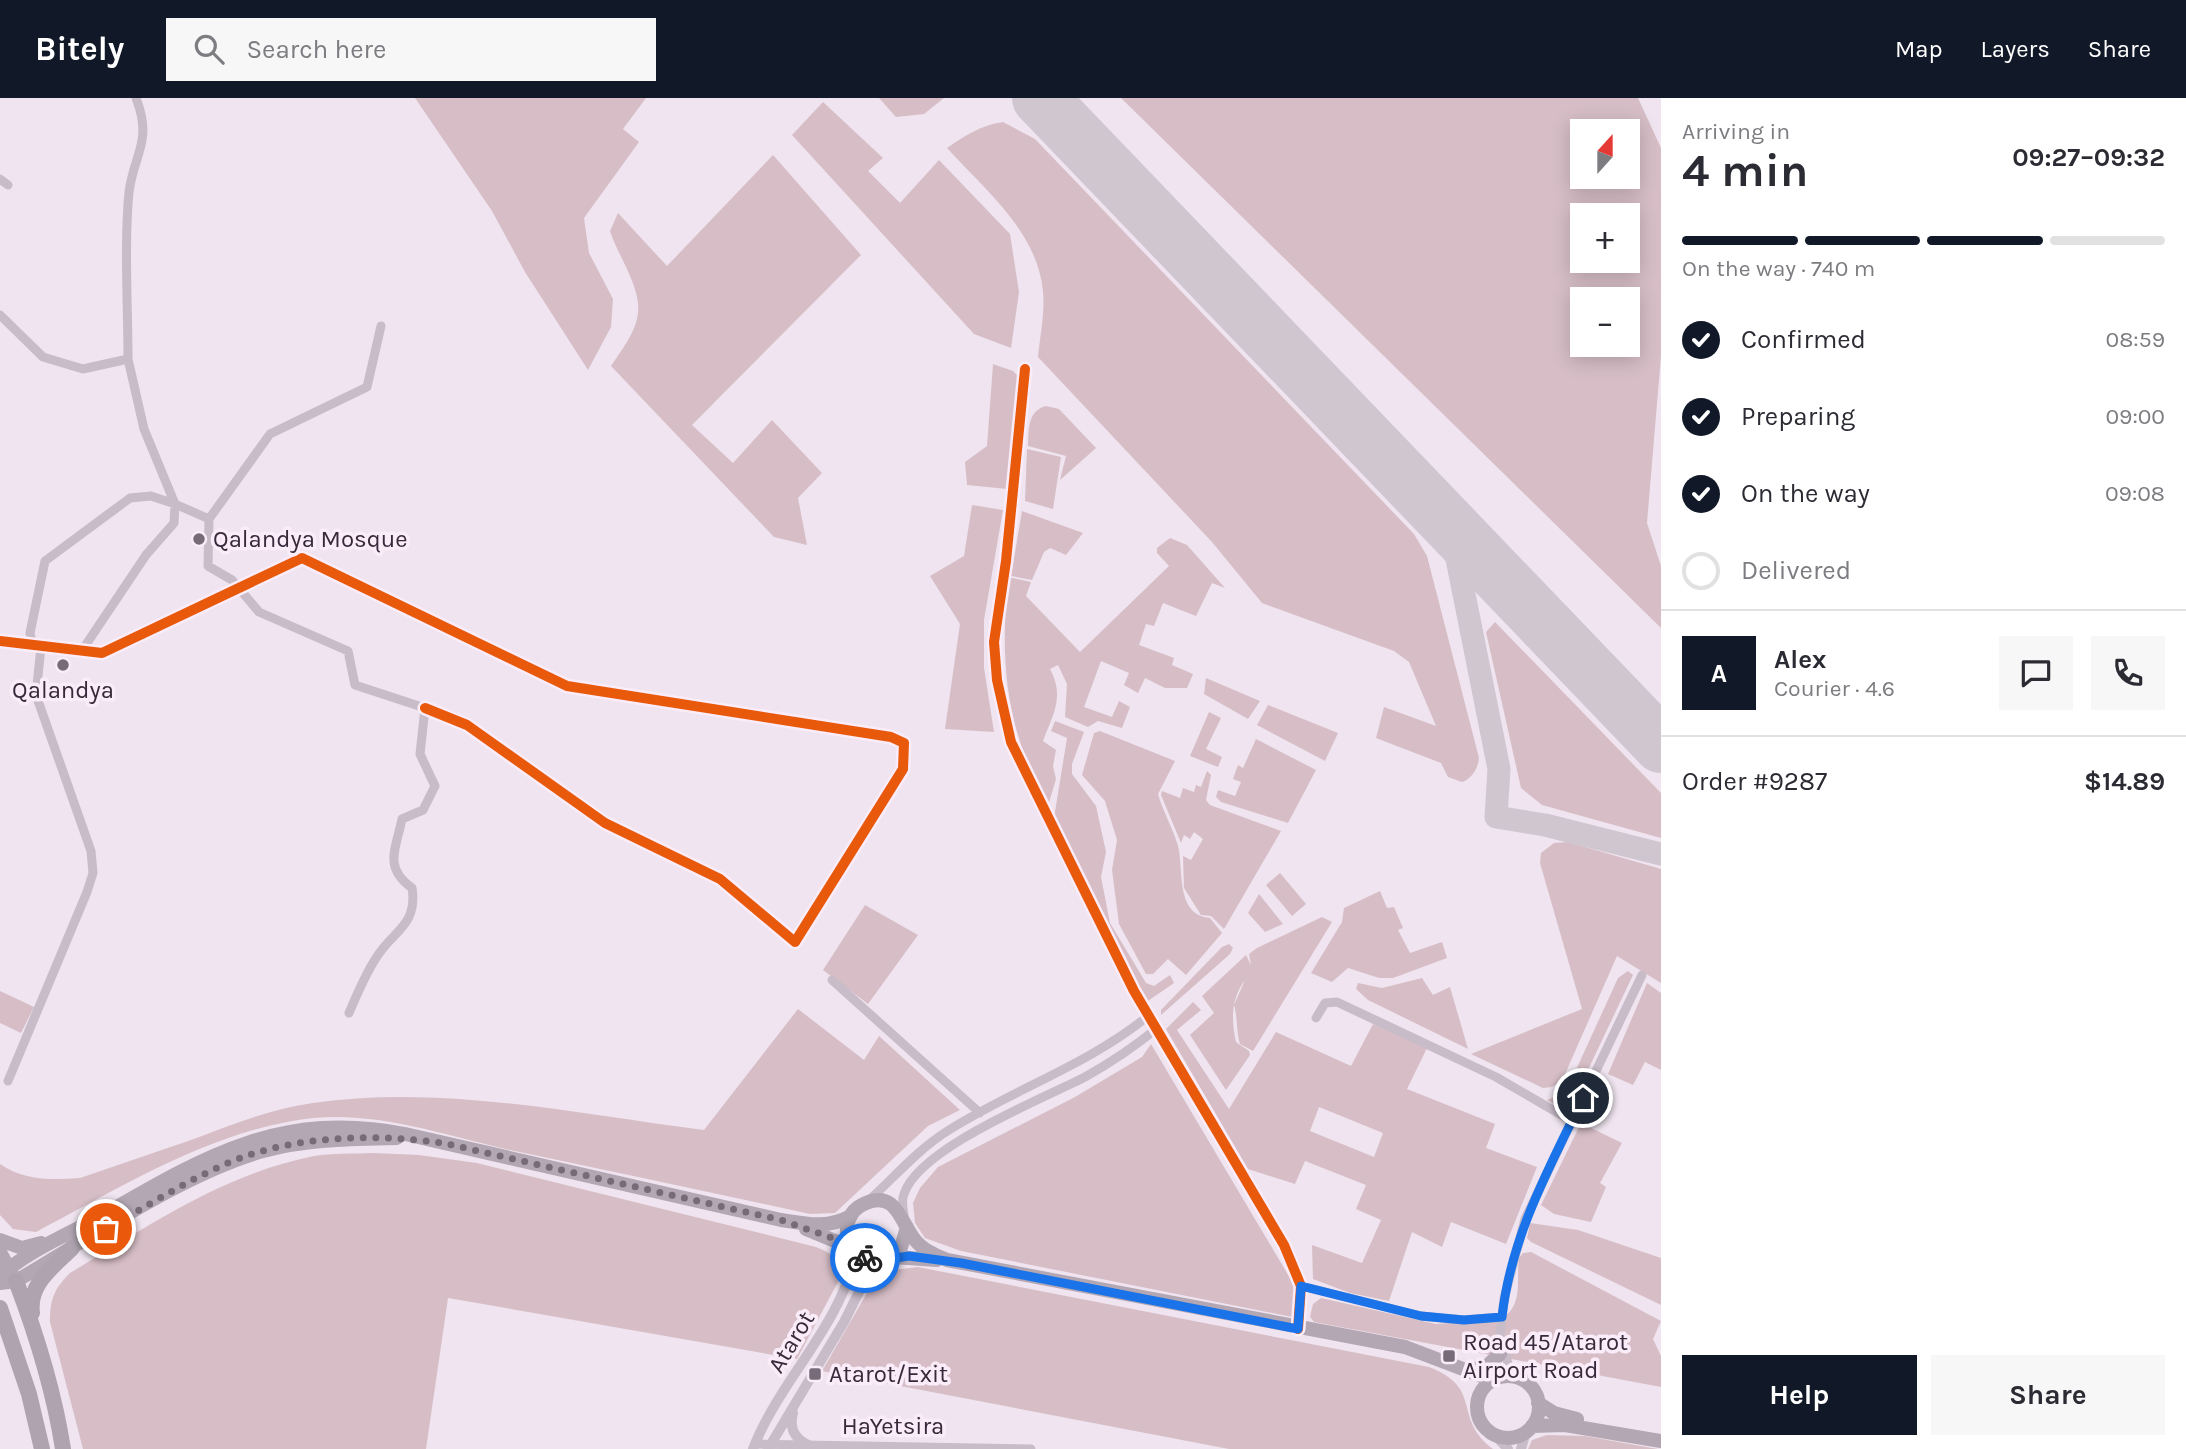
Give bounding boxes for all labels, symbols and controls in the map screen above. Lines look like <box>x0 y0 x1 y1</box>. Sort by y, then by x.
search box <box>166 18 656 81</box>
text: Bitely <box>35 30 124 68</box>
icon: search <box>190 30 228 68</box>
text: Search here <box>246 34 386 65</box>
text: Map <box>1895 35 1943 63</box>
text: Layers <box>1981 35 2050 63</box>
text: Share <box>2088 35 2151 63</box>
text: Arriving in <box>1682 118 1790 145</box>
north arrow <box>1570 119 1640 189</box>
map controls <box>1570 119 1640 357</box>
text: 09:27–09:32 <box>2012 142 2165 173</box>
text: 4 min <box>1682 144 1808 198</box>
button: + <box>1570 203 1640 273</box>
text: On the way · 740 m <box>1682 255 1875 282</box>
button: − <box>1570 287 1640 357</box>
icon: check <box>1682 321 1720 359</box>
text: Confirmed <box>1741 324 1866 355</box>
text: 08:59 <box>2106 326 2165 353</box>
icon: check <box>1682 398 1720 436</box>
text: Preparing <box>1741 401 1855 432</box>
text: 09:00 <box>2105 403 2165 430</box>
icon: check <box>1682 475 1720 513</box>
text: On the way <box>1741 478 1870 509</box>
text: 09:08 <box>2105 480 2165 507</box>
place label: Qalandya Mosque <box>213 525 408 553</box>
marker: Qalandya Mosque <box>191 531 207 547</box>
text: Delivered <box>1741 555 1851 586</box>
button: chat <box>1999 636 2073 710</box>
button: phone <box>2091 636 2165 710</box>
text: Alex <box>1774 644 1826 675</box>
marker: Qalandya <box>55 657 71 673</box>
text: A <box>1711 658 1727 689</box>
text: Courier · 4.6 <box>1774 675 1895 702</box>
place label: Qalandya <box>12 676 114 704</box>
text: Order #9287 <box>1682 766 1827 797</box>
text: $14.89 <box>2084 766 2165 797</box>
pin <box>1553 1068 1613 1128</box>
icon: home <box>1564 1079 1602 1117</box>
pin <box>76 1199 136 1259</box>
icon: bag <box>87 1210 125 1248</box>
courier <box>830 1223 900 1293</box>
icon: bike <box>846 1239 884 1277</box>
street label: Atarot <box>762 1306 820 1378</box>
place label: Road 45/Atarot Airport Road <box>1463 1328 1628 1384</box>
marker: Road 45/Atarot Airport Road <box>1441 1348 1457 1364</box>
button: Help <box>1682 1355 1917 1435</box>
button: Share <box>1931 1355 2165 1435</box>
place label: Atarot/Exit <box>829 1360 948 1388</box>
marker: Atarot/Exit <box>807 1366 823 1382</box>
street label: HaYetsira <box>842 1412 944 1440</box>

